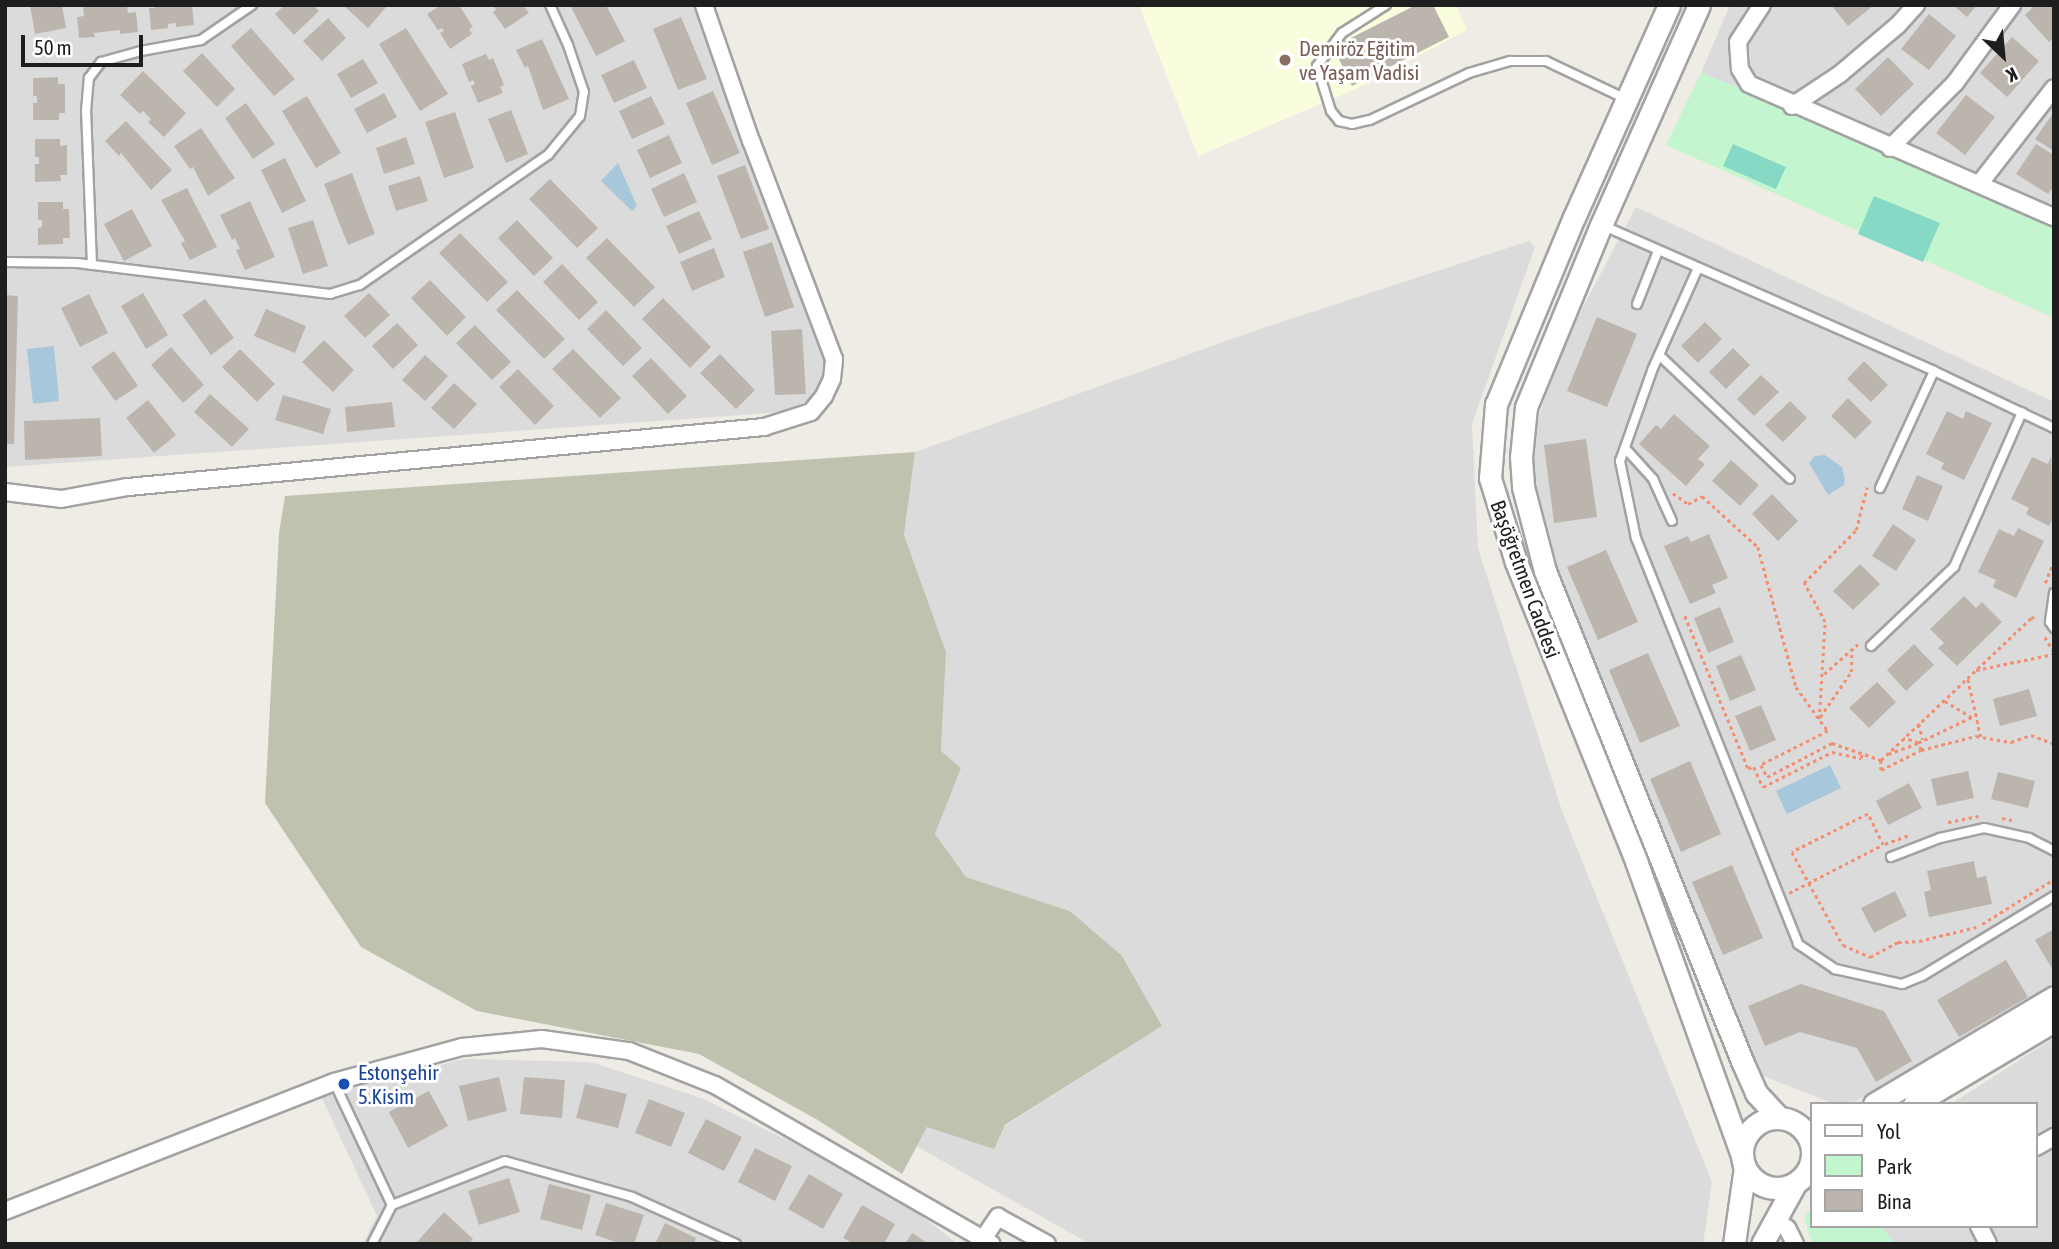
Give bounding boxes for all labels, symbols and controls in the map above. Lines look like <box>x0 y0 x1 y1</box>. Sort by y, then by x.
scale bar <box>24 21 147 65</box>
north arrow <box>1968 21 2038 91</box>
text: 50 m <box>34 35 72 59</box>
place label: Demiröz Eğitim ve Yaşam Vadisi <box>1299 35 1419 85</box>
marker: Demiröz Eğitim ve Yaşam Vadisi <box>1277 52 1293 68</box>
text: K <box>2003 63 2021 87</box>
street label: Başöğretmen Caddesi <box>1486 496 1566 662</box>
place label: Estonşehir 5.Kisim <box>358 1059 438 1109</box>
marker: Estonşehir 5.Kisim <box>336 1076 352 1092</box>
legend <box>1811 1102 2038 1228</box>
text: Yol <box>1877 1119 1901 1143</box>
text: Park <box>1877 1154 1912 1178</box>
text: Bina <box>1877 1189 1912 1213</box>

